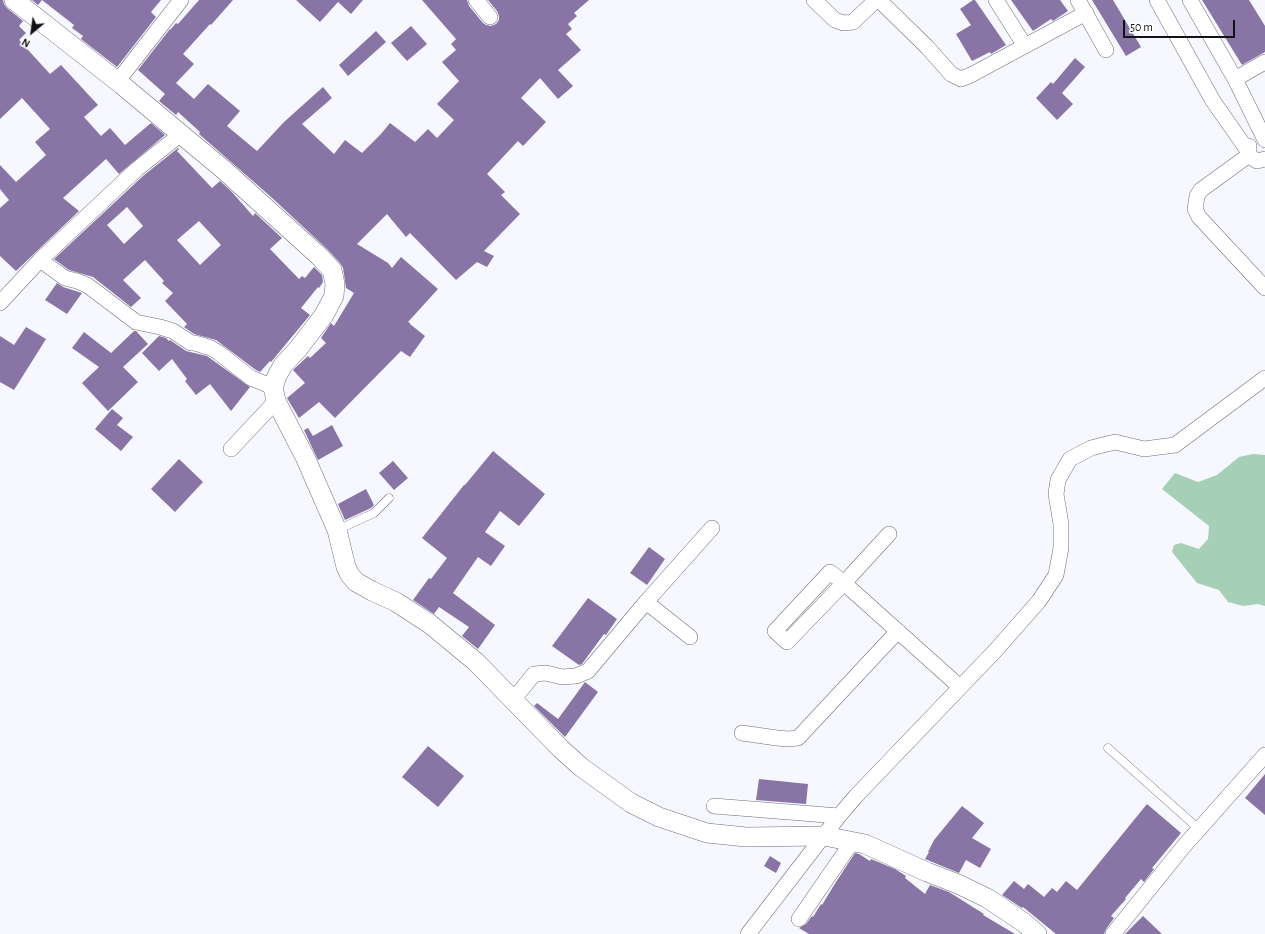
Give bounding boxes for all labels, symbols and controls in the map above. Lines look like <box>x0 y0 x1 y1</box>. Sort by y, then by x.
north arrow <box>12 12 52 52</box>
scale bar <box>1125 12 1237 38</box>
text: 50 m <box>1130 21 1153 33</box>
text: N <box>20 36 32 50</box>

